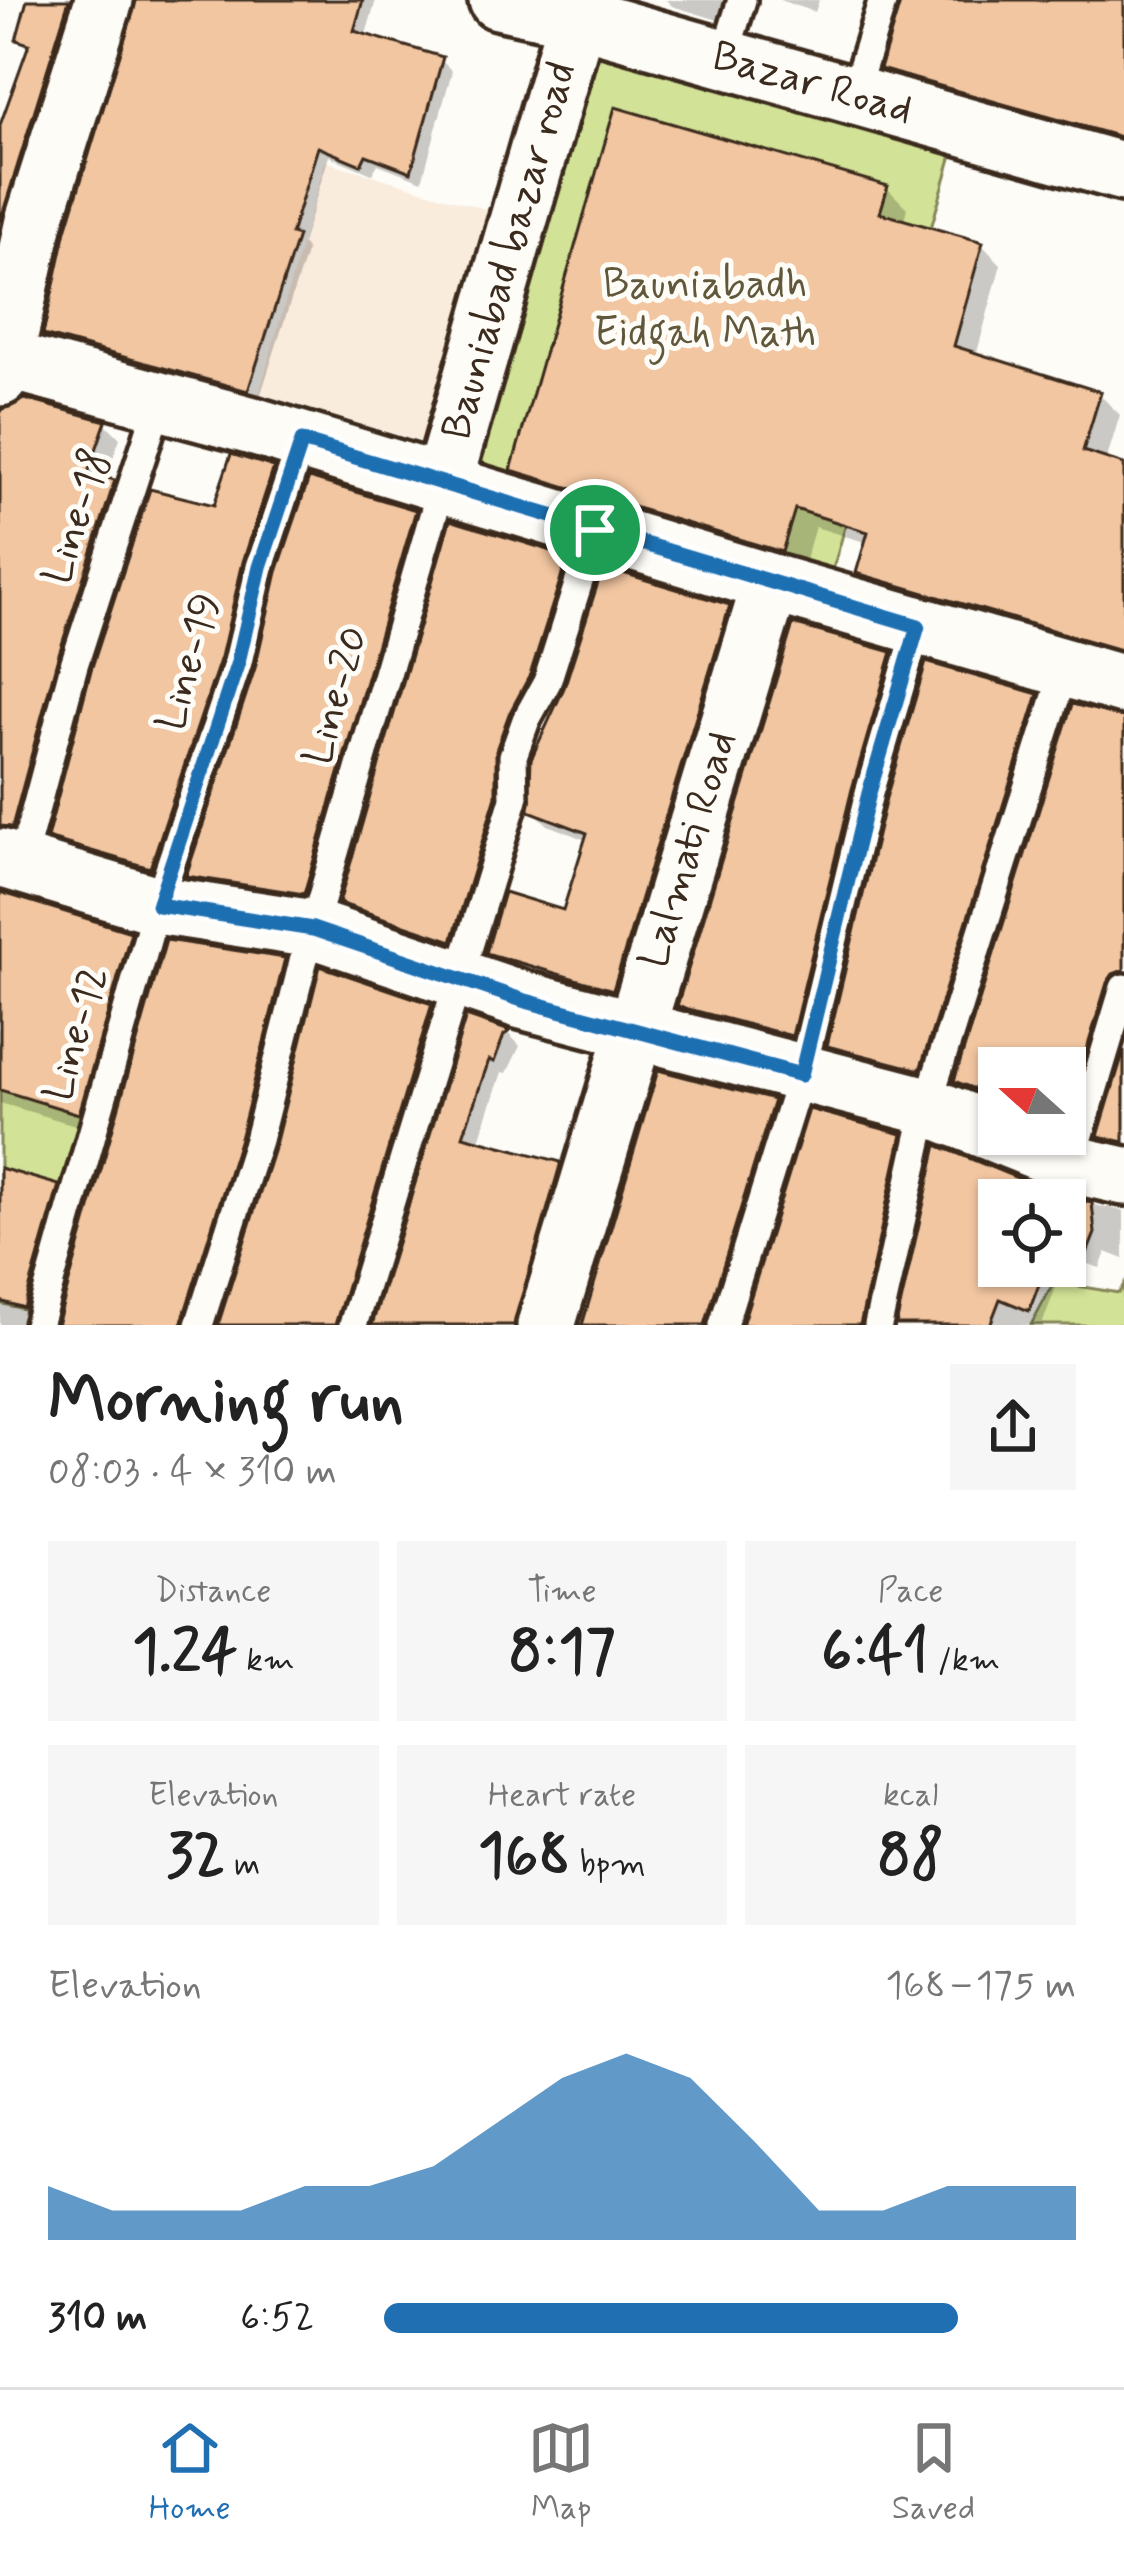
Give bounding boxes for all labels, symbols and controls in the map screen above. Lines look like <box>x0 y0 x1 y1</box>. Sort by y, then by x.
street label: Bazar Road <box>706 29 918 139</box>
street label: Bauniabad bazar road <box>430 56 590 446</box>
park label: Bauniabadh Eidgah Math <box>594 258 816 365</box>
street label: Line-18 <box>30 443 126 591</box>
pin <box>544 479 646 581</box>
icon: arrive <box>562 497 628 563</box>
street label: Line-19 <box>144 587 236 737</box>
street label: Line-20 <box>291 620 383 772</box>
street label: Lalmati Road <box>627 725 751 975</box>
street label: Line-12 <box>32 960 122 1108</box>
north arrow <box>978 1047 1086 1155</box>
map controls <box>978 1047 1086 1287</box>
button: locate <box>978 1179 1086 1287</box>
text: Morning run <box>48 1359 404 1445</box>
button: share <box>950 1364 1076 1490</box>
text: 08:03 · 4 × 310 m <box>48 1447 337 1498</box>
text: Distance <box>155 1570 271 1614</box>
text: Time <box>527 1570 597 1614</box>
text: Pace <box>878 1570 943 1614</box>
text: 1.24 <box>132 1614 237 1693</box>
text: 8:17 <box>509 1614 615 1693</box>
text: 6:41 <box>821 1614 929 1693</box>
text: km <box>237 1639 294 1683</box>
text: /km <box>929 1639 1000 1683</box>
text: Elevation <box>148 1774 278 1818</box>
text: Heart rate <box>488 1774 636 1818</box>
text: kcal <box>883 1774 938 1818</box>
text: 32 <box>166 1818 225 1897</box>
text: 168 <box>478 1818 571 1897</box>
text: 88 <box>877 1818 944 1897</box>
text: m <box>225 1843 260 1887</box>
text: bpm <box>571 1843 646 1887</box>
text: Elevation <box>48 1961 202 2012</box>
text: 168–175 m <box>886 1961 1076 2012</box>
text: 310 m <box>48 2293 147 2344</box>
text: 6:52 <box>240 2293 314 2344</box>
tab: Home <box>149 2415 231 2531</box>
tab: Map <box>528 2415 594 2531</box>
tab: Saved <box>892 2415 975 2531</box>

